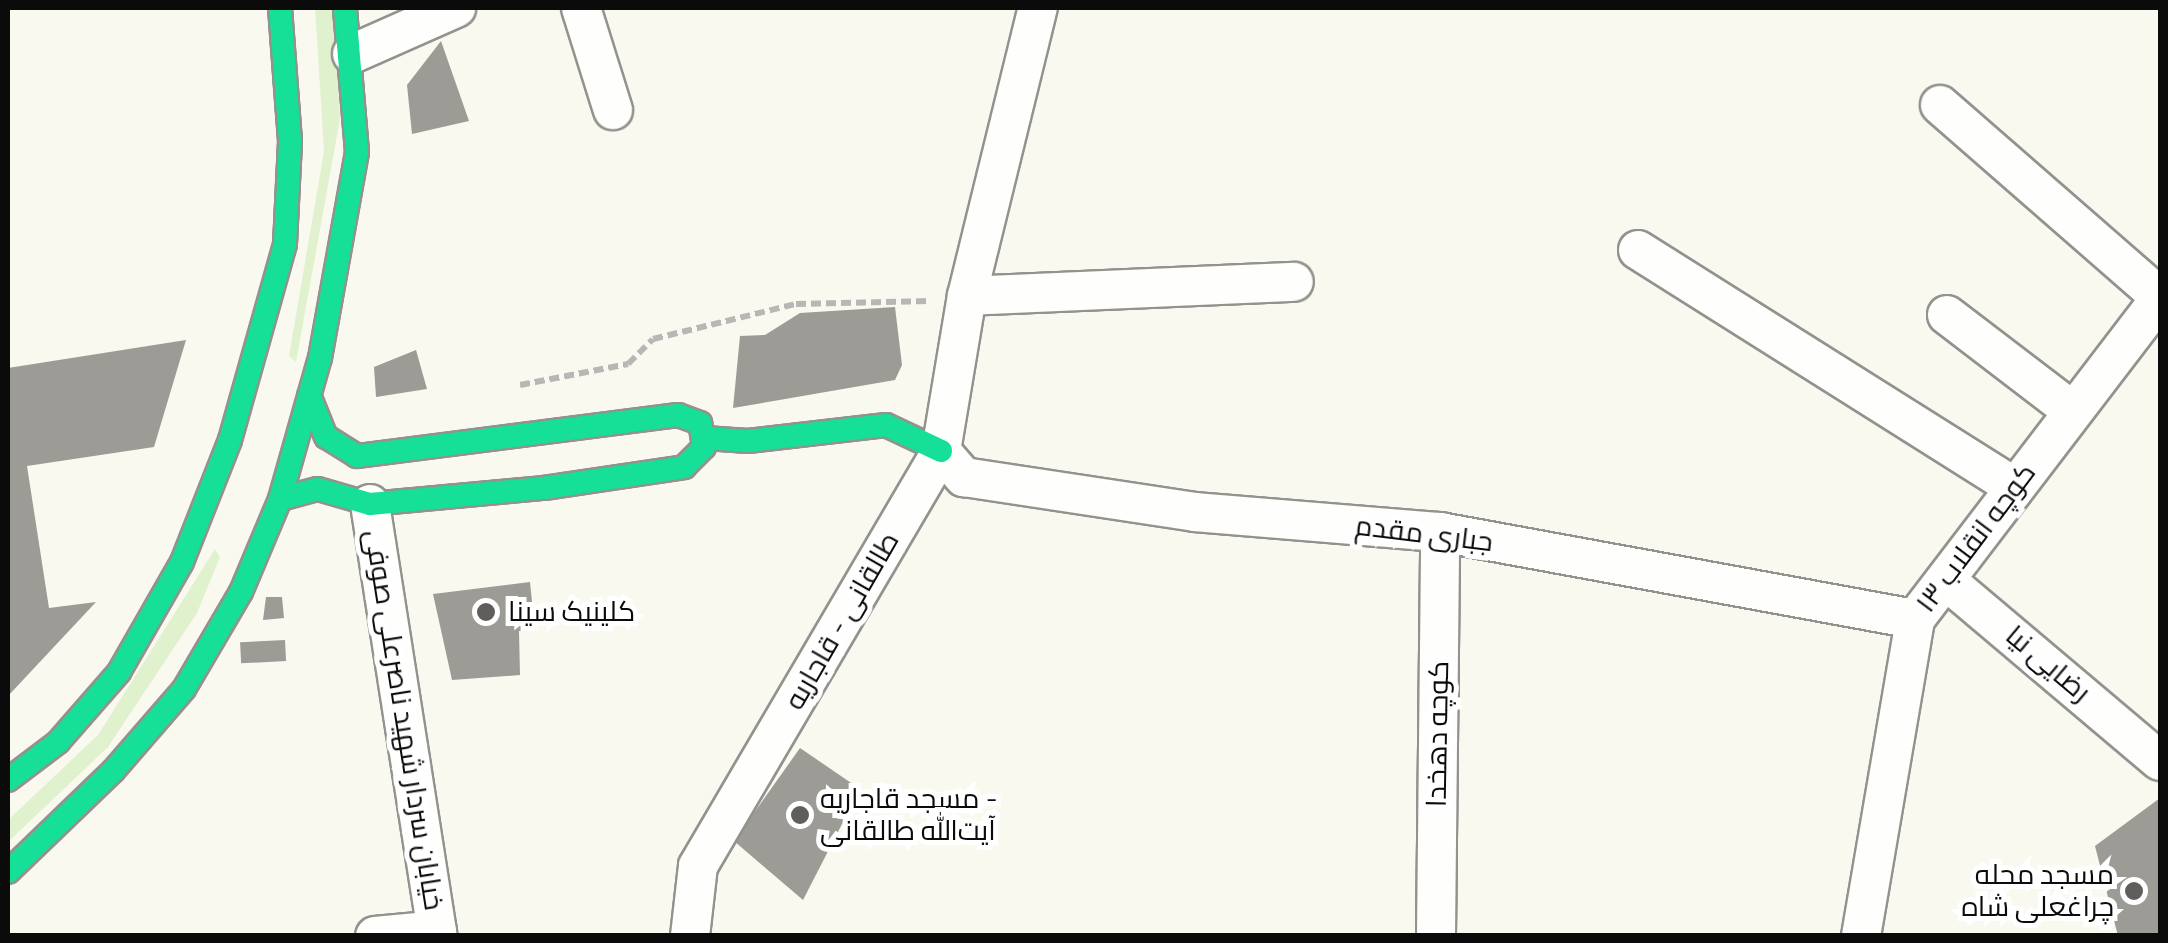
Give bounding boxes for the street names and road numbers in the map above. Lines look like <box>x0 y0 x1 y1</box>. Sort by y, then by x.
street label: کوچه انقلاب ۱۳ <box>1909 457 2043 619</box>
street label: جباری مقدم <box>1353 509 1495 559</box>
street label: طالقانی - قاجاریه <box>778 526 906 716</box>
street label: خیابان سردار شهید ناصرعلی صوفی <box>357 527 451 913</box>
street label: رضایی نیا <box>1999 619 2097 709</box>
street label: کوچه دهخدا <box>1420 661 1456 807</box>

